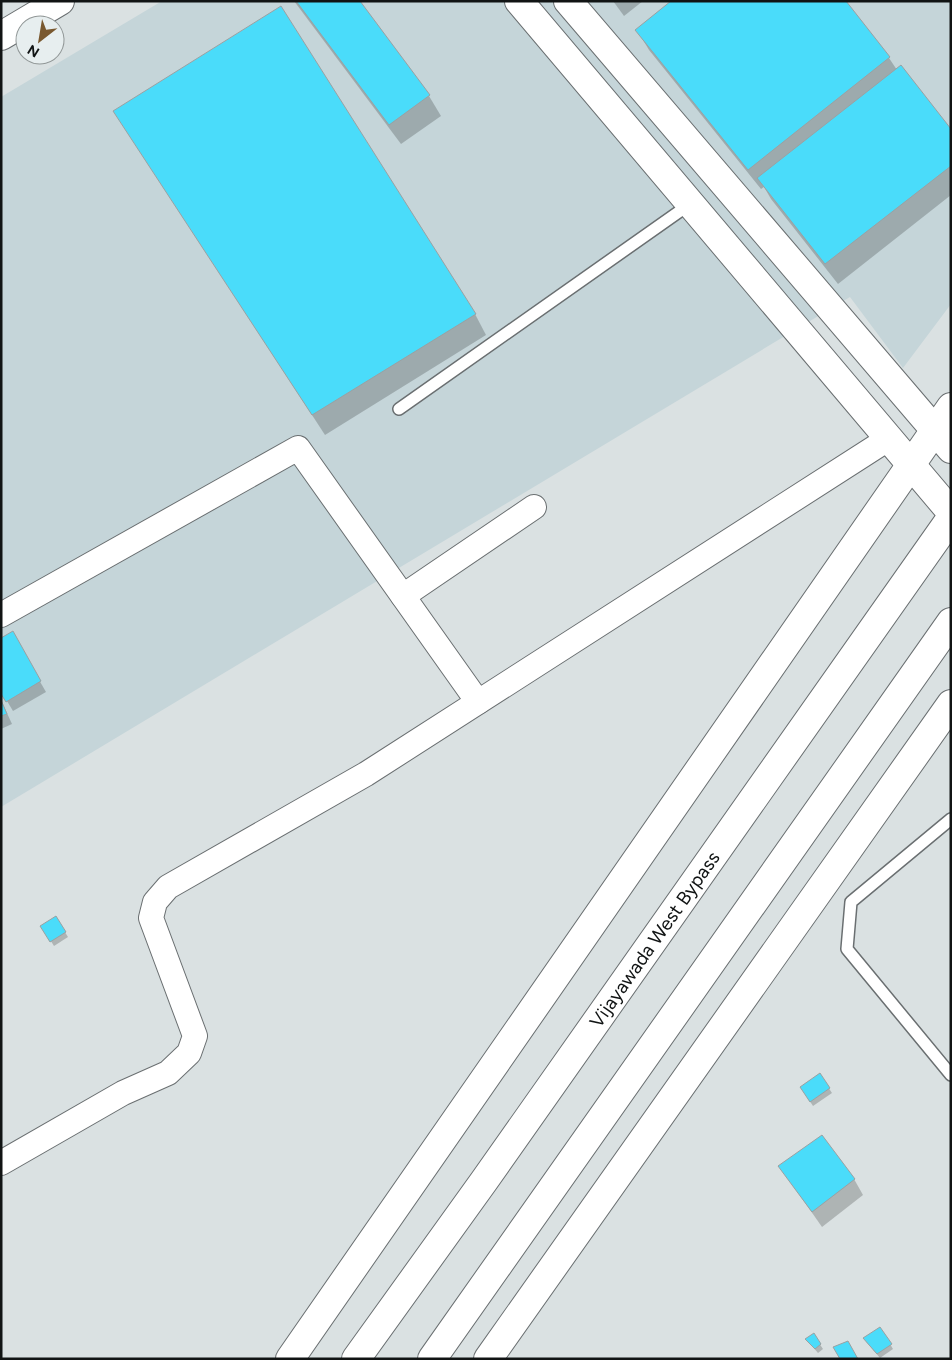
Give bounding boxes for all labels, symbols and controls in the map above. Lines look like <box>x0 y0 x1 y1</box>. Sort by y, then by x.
north arrow <box>15 15 65 65</box>
text: N <box>25 41 43 61</box>
street label: Vijayawada West Bypass <box>584 846 724 1032</box>

